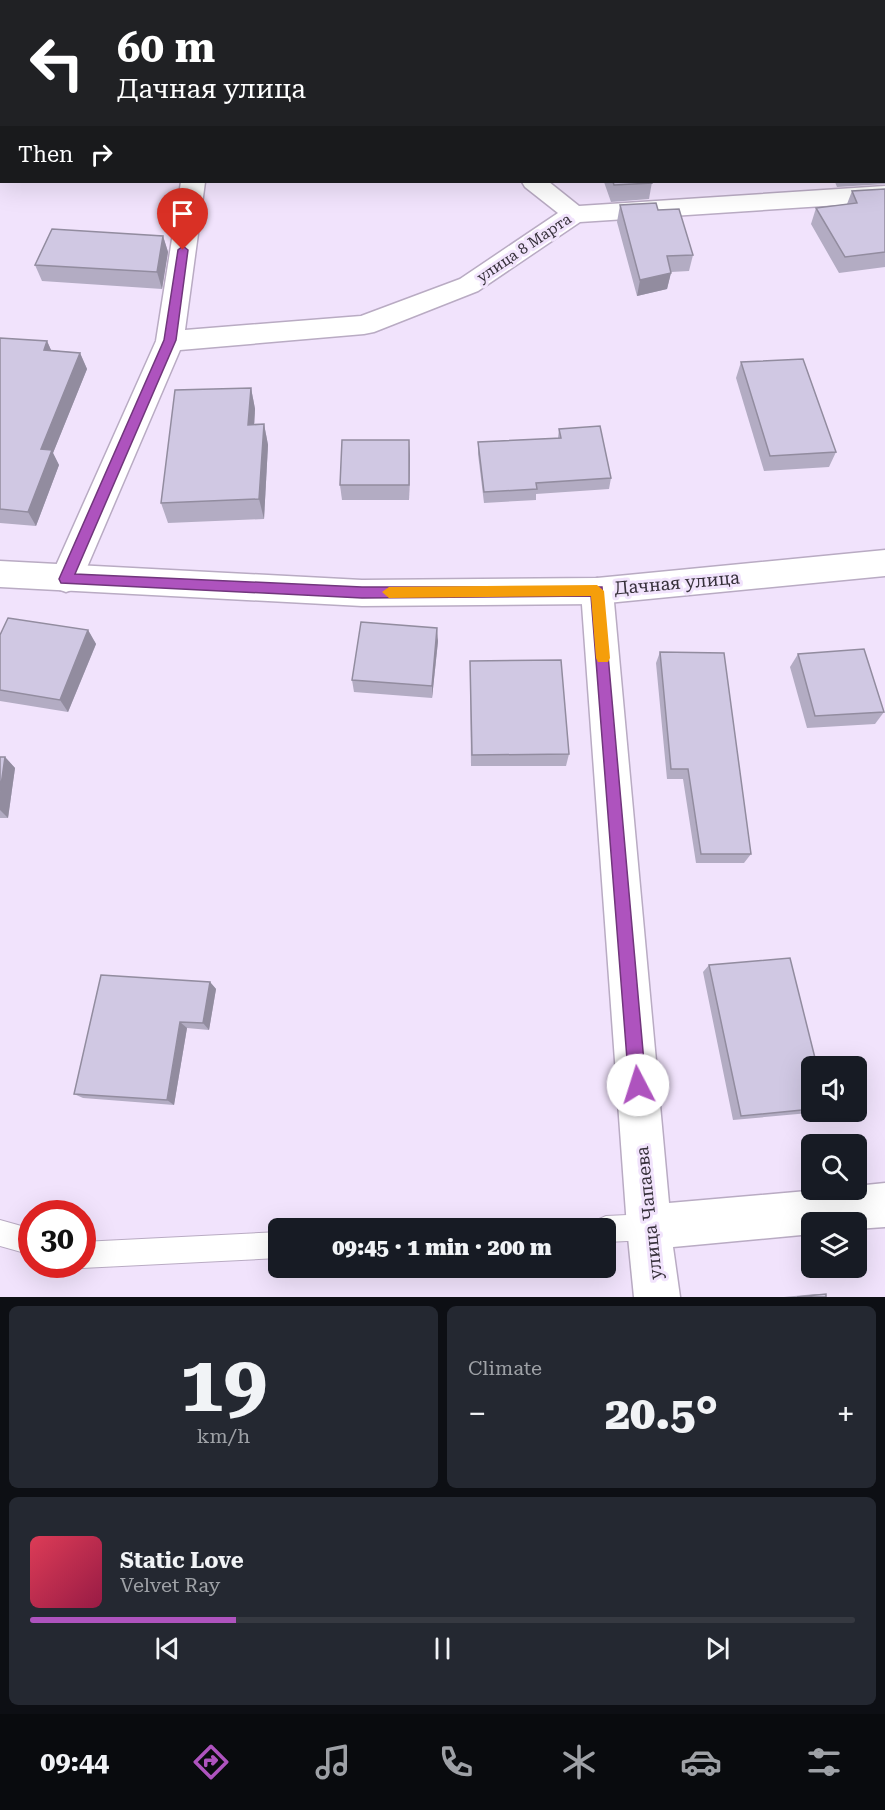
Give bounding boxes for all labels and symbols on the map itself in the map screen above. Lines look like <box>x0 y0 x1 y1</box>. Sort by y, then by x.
pin <box>157 188 208 250</box>
street label: улица 8 Марта <box>473 210 575 286</box>
street label: Дачная улица <box>613 567 741 598</box>
position arrow <box>606 1053 670 1117</box>
street label: улица Чапаева <box>631 1145 666 1281</box>
speed limit sign: 30 <box>18 1200 96 1278</box>

